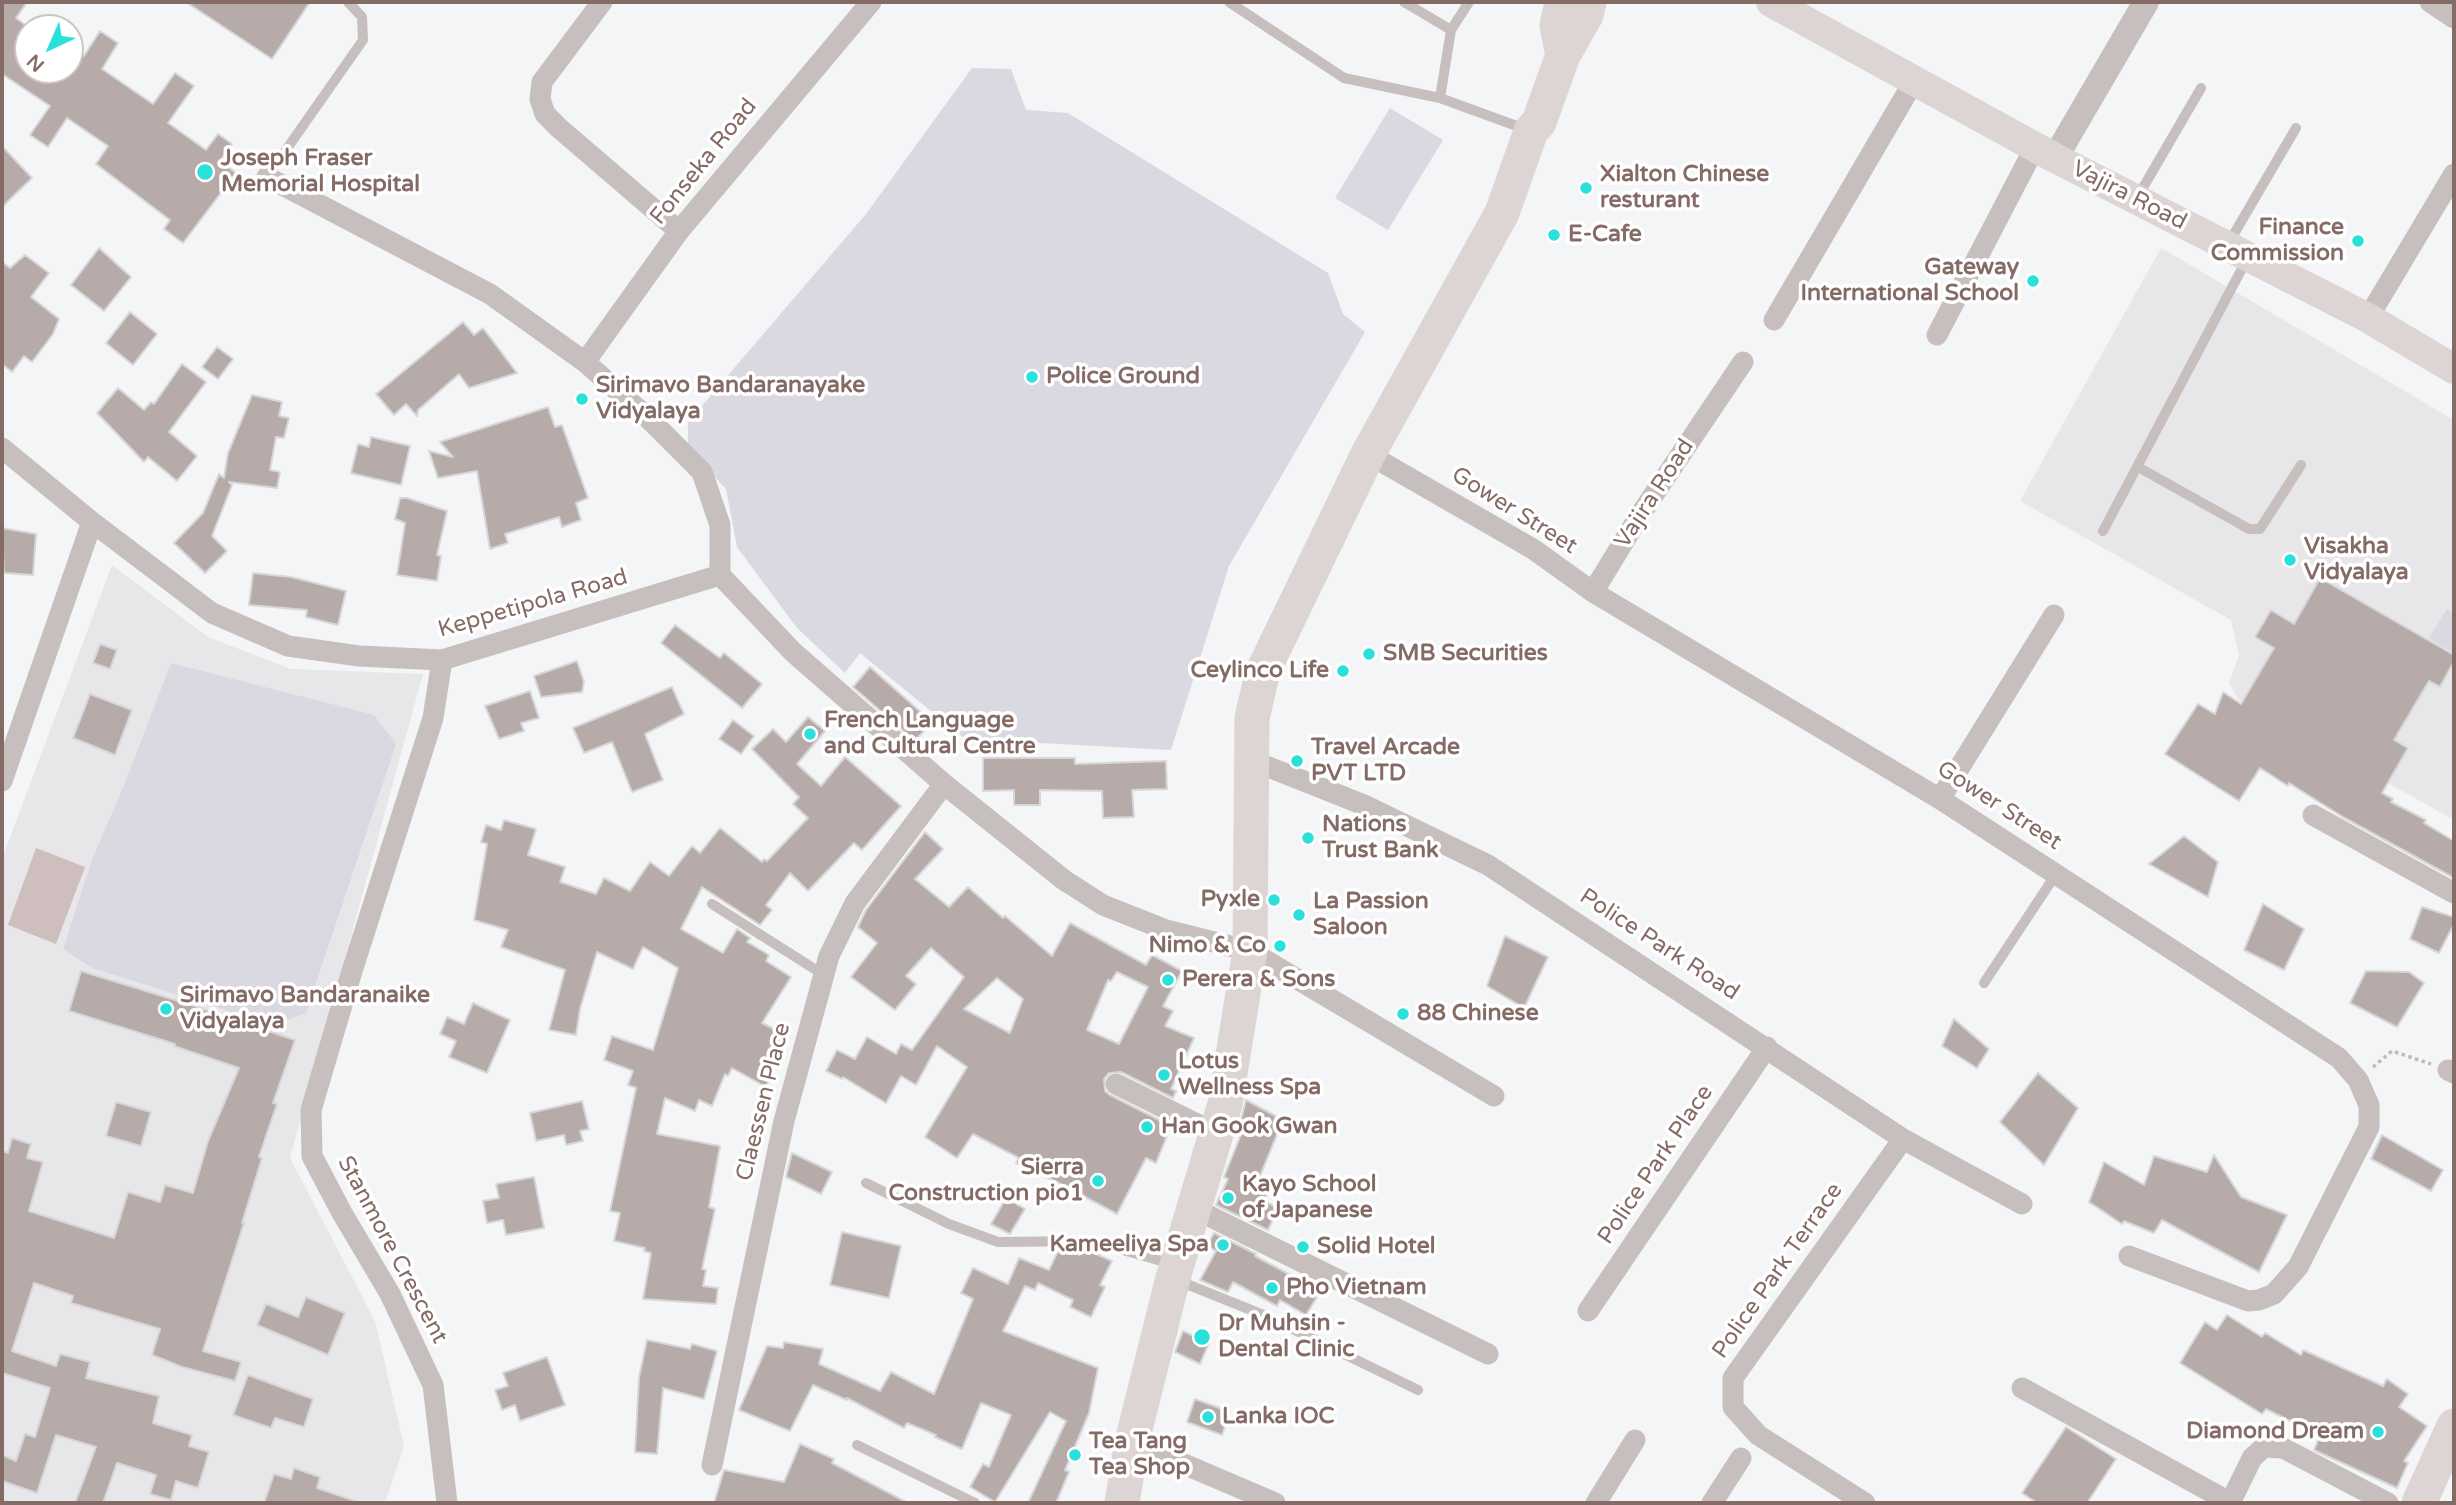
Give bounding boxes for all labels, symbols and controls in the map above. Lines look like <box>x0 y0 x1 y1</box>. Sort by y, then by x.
north arrow <box>14 14 84 84</box>
text: N <box>23 49 49 76</box>
street label: Fonseka Road <box>645 93 763 231</box>
place label: Joseph Fraser Memorial Hospital <box>221 145 420 199</box>
street label: Vajira Road <box>2067 155 2191 237</box>
place label: Xialton Chinese resturant <box>1600 161 1769 215</box>
marker: Joseph Fraser Memorial Hospital <box>195 162 215 182</box>
marker: Xialton Chinese resturant <box>1578 180 1594 196</box>
place label: Finance Commission <box>2211 214 2344 268</box>
place label: E-Cafe <box>1568 221 1642 249</box>
marker: E-Cafe <box>1546 227 1562 243</box>
marker: Finance Commission <box>2350 233 2366 249</box>
place label: Gateway International School <box>1801 254 2019 308</box>
marker: Gateway International School <box>2025 273 2041 289</box>
place label: Police Ground <box>1046 363 1200 391</box>
marker: Police Ground <box>1024 369 1040 385</box>
place label: Sirimavo Bandaranayake Vidyalaya <box>596 372 865 426</box>
marker: Sirimavo Bandaranayake Vidyalaya <box>574 391 590 407</box>
street label: Vajira Road <box>1609 434 1701 554</box>
street label: Gower Street <box>1446 461 1582 561</box>
place label: Visakha Vidyalaya <box>2304 533 2409 587</box>
marker: Visakha Vidyalaya <box>2282 552 2298 568</box>
street label: Keppetipola Road <box>435 564 631 644</box>
place label: SMB Securities <box>1383 640 1548 668</box>
marker: SMB Securities <box>1361 646 1377 662</box>
place label: Ceylinco Life <box>1190 657 1329 685</box>
marker: Ceylinco Life <box>1335 663 1351 679</box>
place label: French Language and Cultural Centre <box>824 707 1036 761</box>
marker: French Language and Cultural Centre <box>802 726 818 742</box>
place label: Travel Arcade PVT LTD <box>1311 734 1460 788</box>
marker: Travel Arcade PVT LTD <box>1289 753 1305 769</box>
street label: Gower Street <box>1932 756 2066 856</box>
place label: Nations Trust Bank <box>1322 811 1439 865</box>
marker: Nations Trust Bank <box>1300 830 1316 846</box>
street label: Police Park Road <box>1574 883 1744 1007</box>
place label: Pyxle <box>1201 886 1260 914</box>
place label: La Passion Saloon <box>1313 888 1429 942</box>
marker: Pyxle <box>1266 892 1282 908</box>
marker: La Passion Saloon <box>1291 907 1307 923</box>
place label: Nimo & Co <box>1149 932 1266 960</box>
marker: Nimo & Co <box>1272 938 1288 954</box>
place label: Perera & Sons <box>1182 966 1335 994</box>
marker: Perera & Sons <box>1160 972 1176 988</box>
place label: Sirimavo Bandaranaike Vidyalaya <box>180 982 430 1036</box>
place label: 88 Chinese <box>1417 1000 1539 1028</box>
marker: Sirimavo Bandaranaike Vidyalaya <box>158 1001 174 1017</box>
marker: 88 Chinese <box>1395 1006 1411 1022</box>
street label: Claessen Place <box>731 1020 797 1184</box>
place label: Lotus Wellness Spa <box>1178 1048 1321 1102</box>
marker: Lotus Wellness Spa <box>1156 1067 1172 1083</box>
street label: Police Park Place <box>1593 1080 1719 1250</box>
place label: Han Gook Gwan <box>1161 1113 1338 1141</box>
marker: Han Gook Gwan <box>1139 1119 1155 1135</box>
street label: Stanmore Crescent <box>331 1152 453 1348</box>
place label: Sierra Construction pio1 <box>888 1154 1084 1208</box>
place label: Kayo School of Japanese <box>1242 1171 1376 1225</box>
marker: Sierra Construction pio1 <box>1090 1173 1106 1189</box>
street label: Police Park Terrace <box>1707 1178 1849 1364</box>
marker: Kayo School of Japanese <box>1220 1190 1236 1206</box>
place label: Kameeliya Spa <box>1050 1231 1209 1259</box>
place label: Solid Hotel <box>1317 1233 1435 1261</box>
marker: Kameeliya Spa <box>1215 1237 1231 1253</box>
marker: Solid Hotel <box>1295 1239 1311 1255</box>
place label: Pho Vietnam <box>1286 1274 1427 1302</box>
marker: Pho Vietnam <box>1264 1280 1280 1296</box>
place label: Dr Muhsin - Dental Clinic <box>1218 1310 1354 1364</box>
marker: Dr Muhsin - Dental Clinic <box>1192 1327 1212 1347</box>
place label: Lanka IOC <box>1222 1403 1335 1431</box>
marker: Lanka IOC <box>1200 1409 1216 1425</box>
place label: Diamond Dream <box>2186 1418 2364 1446</box>
marker: Diamond Dream <box>2370 1424 2386 1440</box>
place label: Tea Tang Tea Shop <box>1089 1428 1190 1482</box>
marker: Tea Tang Tea Shop <box>1067 1447 1083 1463</box>

